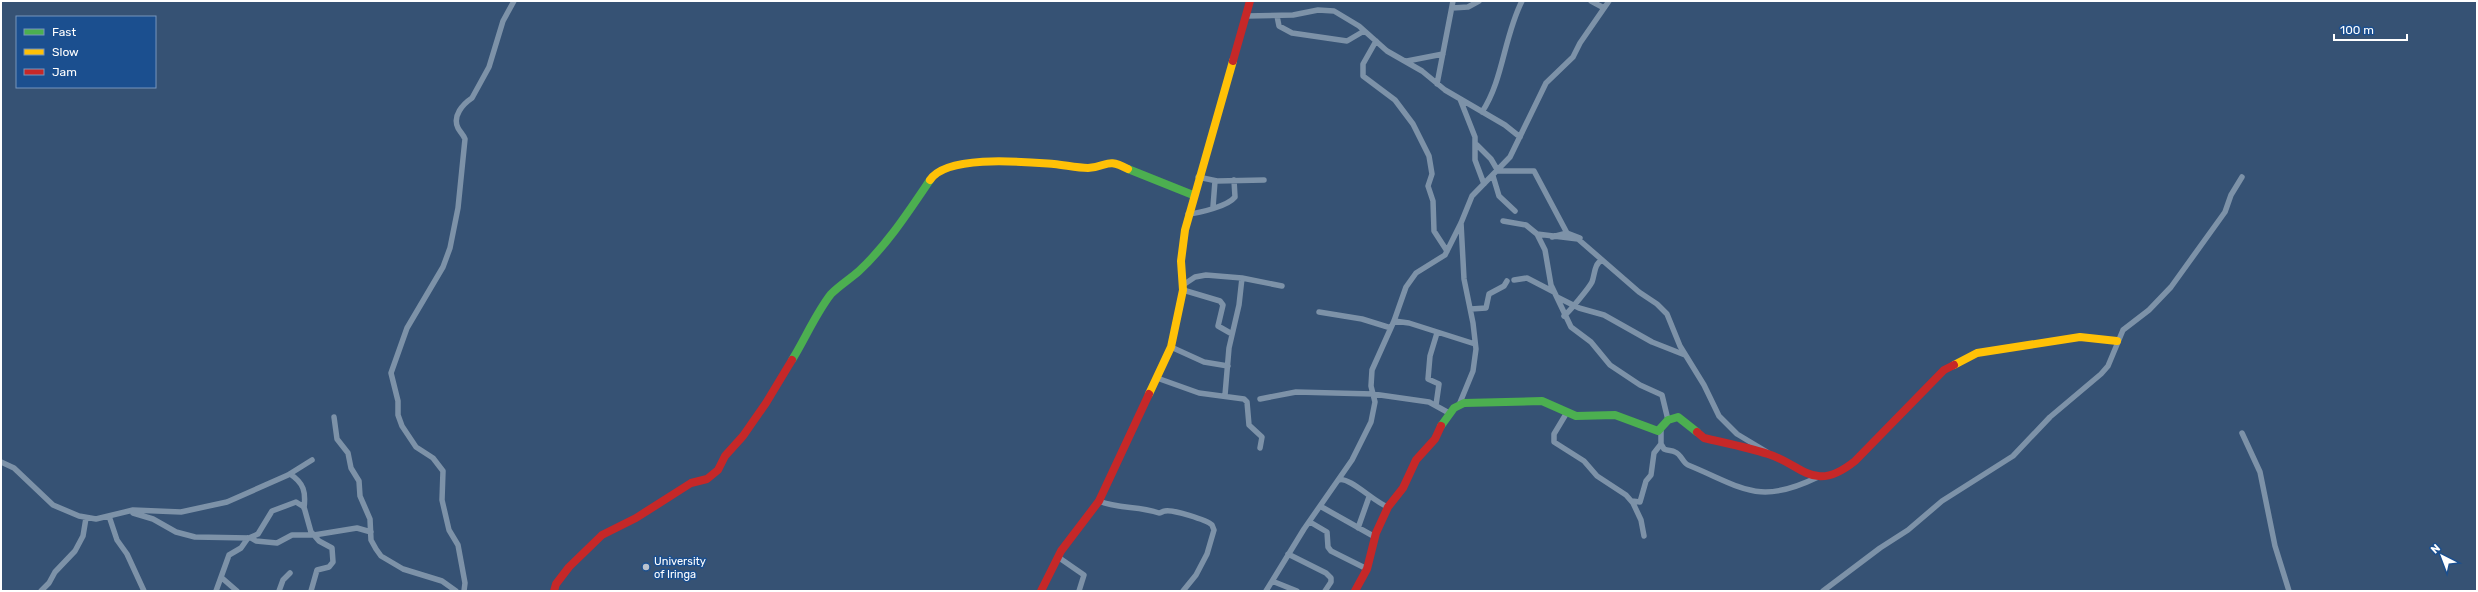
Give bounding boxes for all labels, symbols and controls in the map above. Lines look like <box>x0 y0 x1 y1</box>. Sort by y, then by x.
legend <box>16 16 156 88</box>
scale bar <box>2334 16 2407 42</box>
text: 100 m <box>2340 23 2374 37</box>
text: Fast <box>52 25 76 39</box>
text: Slow <box>52 45 79 59</box>
text: Jam <box>52 65 77 79</box>
north arrow <box>2422 536 2462 576</box>
text: N <box>2428 541 2443 556</box>
place label: University of Iringa <box>654 555 706 581</box>
marker: University of Iringa <box>641 562 651 572</box>

